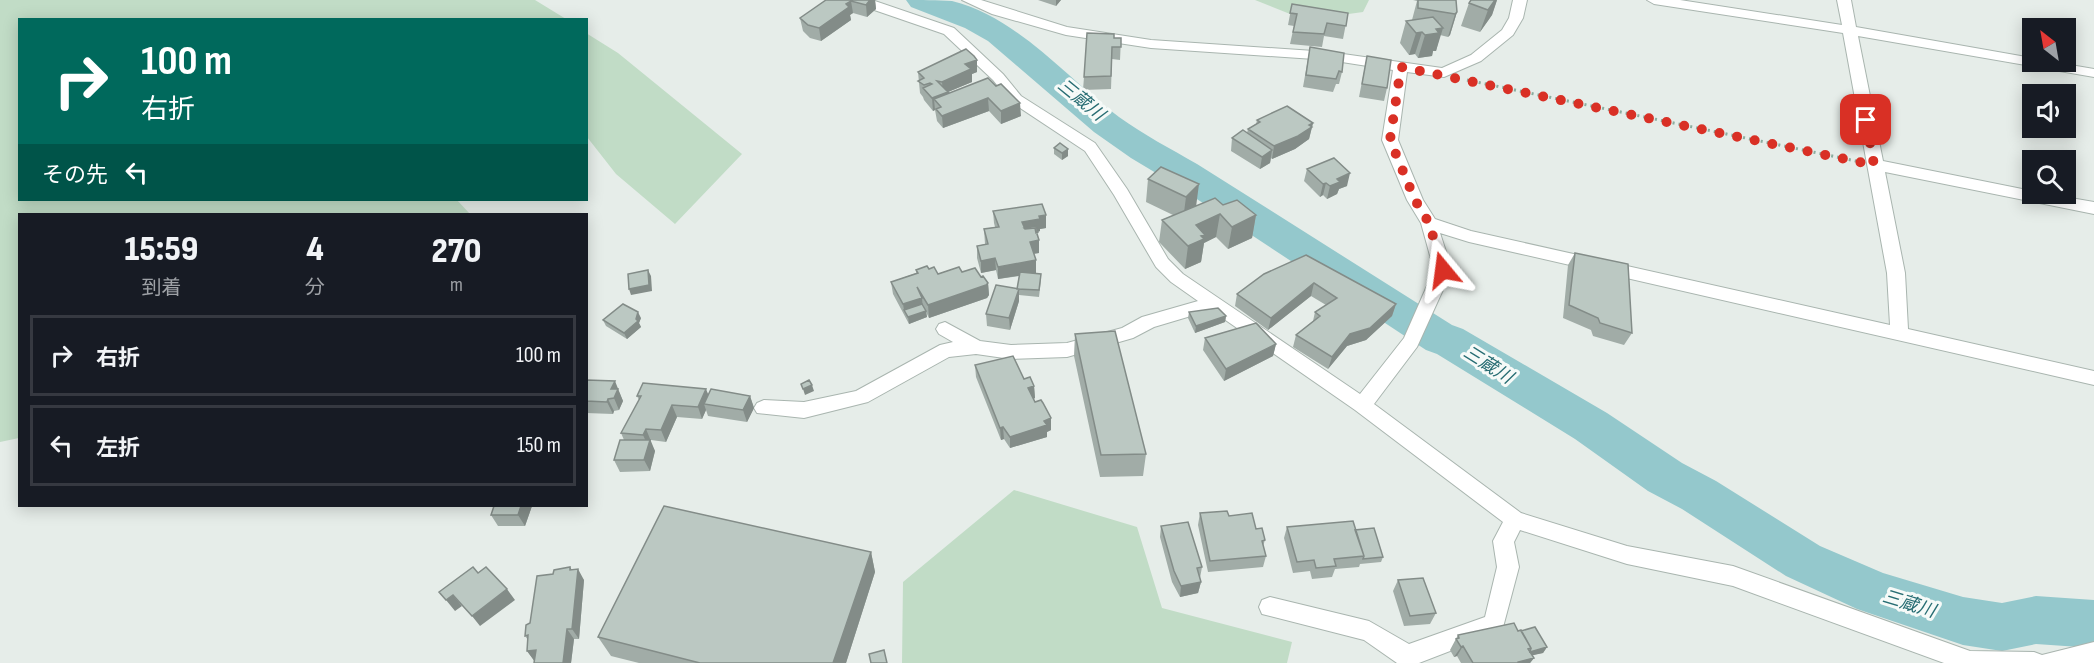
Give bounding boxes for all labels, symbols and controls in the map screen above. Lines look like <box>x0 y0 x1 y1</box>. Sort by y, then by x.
north arrow <box>2022 18 2076 72</box>
map controls <box>2022 18 2076 204</box>
text: 100 m <box>141 36 232 87</box>
icon: right <box>42 42 120 120</box>
water label: 三蔵川 <box>1053 75 1110 126</box>
button: sound <box>2022 84 2076 138</box>
text: 右折 <box>141 94 195 126</box>
pin <box>1840 94 1891 145</box>
icon: arrive <box>1849 103 1882 136</box>
button: search <box>2022 150 2076 204</box>
icon: left <box>120 156 153 189</box>
text: その先 <box>42 162 108 189</box>
text: 15:59 <box>125 228 198 271</box>
text: 4 <box>306 228 324 271</box>
text: 270 <box>431 230 481 273</box>
position arrow <box>1411 238 1475 302</box>
text: m <box>450 273 463 297</box>
text: 到着 <box>141 276 181 300</box>
text: 分 <box>305 276 325 300</box>
icon: right <box>45 339 78 372</box>
text: 100 m <box>516 342 561 369</box>
water label: 三蔵川 <box>1460 342 1518 389</box>
text: 右折 <box>96 345 140 372</box>
icon: left <box>45 429 78 462</box>
text: 150 m <box>517 432 561 459</box>
text: 左折 <box>96 435 140 462</box>
water label: 三蔵川 <box>1880 586 1940 623</box>

